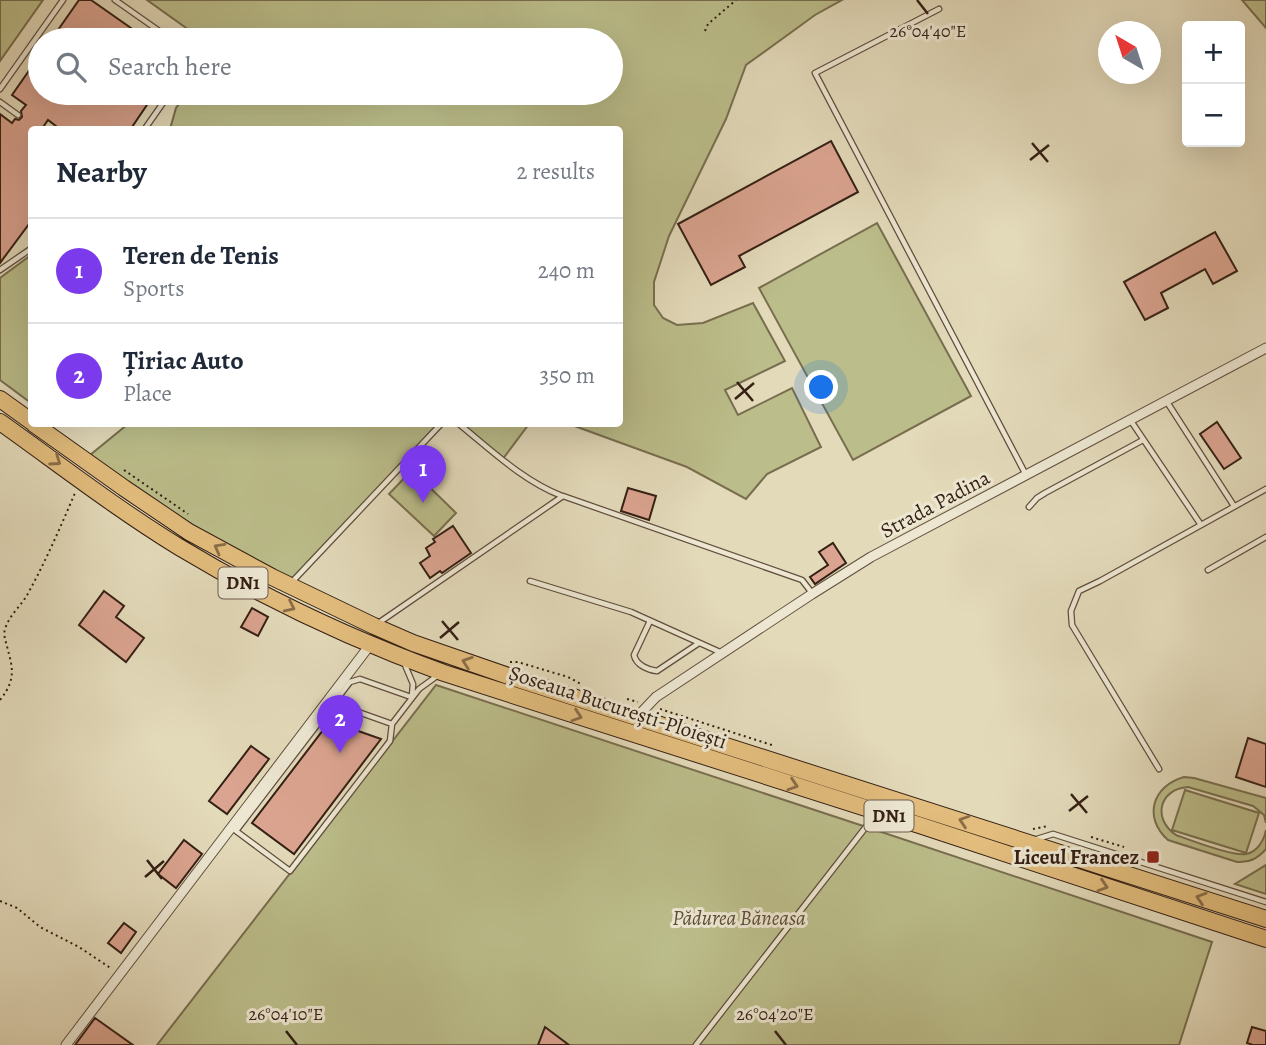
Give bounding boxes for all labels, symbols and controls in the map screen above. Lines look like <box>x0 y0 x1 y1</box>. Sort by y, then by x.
text: 26°04'40"E <box>890 19 966 43</box>
north arrow <box>1098 21 1161 84</box>
map controls <box>1182 21 1245 147</box>
button: + <box>1182 21 1245 84</box>
search box <box>28 28 623 105</box>
icon: search <box>52 48 90 86</box>
text: Search here <box>108 49 232 84</box>
button: − <box>1182 84 1245 147</box>
text: Nearby <box>56 152 147 192</box>
text: 2 results <box>517 156 595 187</box>
text: Teren de Tenis <box>123 238 279 273</box>
text: 1 <box>75 255 83 286</box>
text: 240 m <box>538 255 595 286</box>
text: Sports <box>123 273 184 304</box>
text: Țiriac Auto <box>123 343 244 378</box>
text: 2 <box>73 360 85 391</box>
text: 350 m <box>540 360 595 391</box>
your location <box>804 370 838 404</box>
text: Place <box>123 378 172 409</box>
pin: 1 <box>400 445 446 503</box>
one-way arrow <box>48 453 61 465</box>
street label: Strada Padina <box>875 463 995 545</box>
one-way arrow <box>214 543 227 556</box>
road number: DN1 <box>218 568 268 598</box>
one-way arrow <box>283 598 295 612</box>
one-way arrow <box>462 656 474 670</box>
street label: Șoseaua București-Ploiești <box>505 658 731 756</box>
pin: 2 <box>317 695 363 753</box>
one-way arrow <box>570 708 582 722</box>
one-way arrow <box>787 777 799 791</box>
road number: DN1 <box>864 800 914 832</box>
one-way arrow <box>958 815 971 829</box>
place label: Liceul Francez <box>1014 843 1139 871</box>
marker: Liceul Francez <box>1145 849 1161 865</box>
one-way arrow <box>1097 877 1109 892</box>
one-way arrow <box>1195 892 1208 906</box>
park label: Pădurea Băneasa <box>672 904 806 932</box>
text: 26°04'10"E <box>249 1002 323 1026</box>
text: 26°04'20"E <box>736 1002 814 1026</box>

